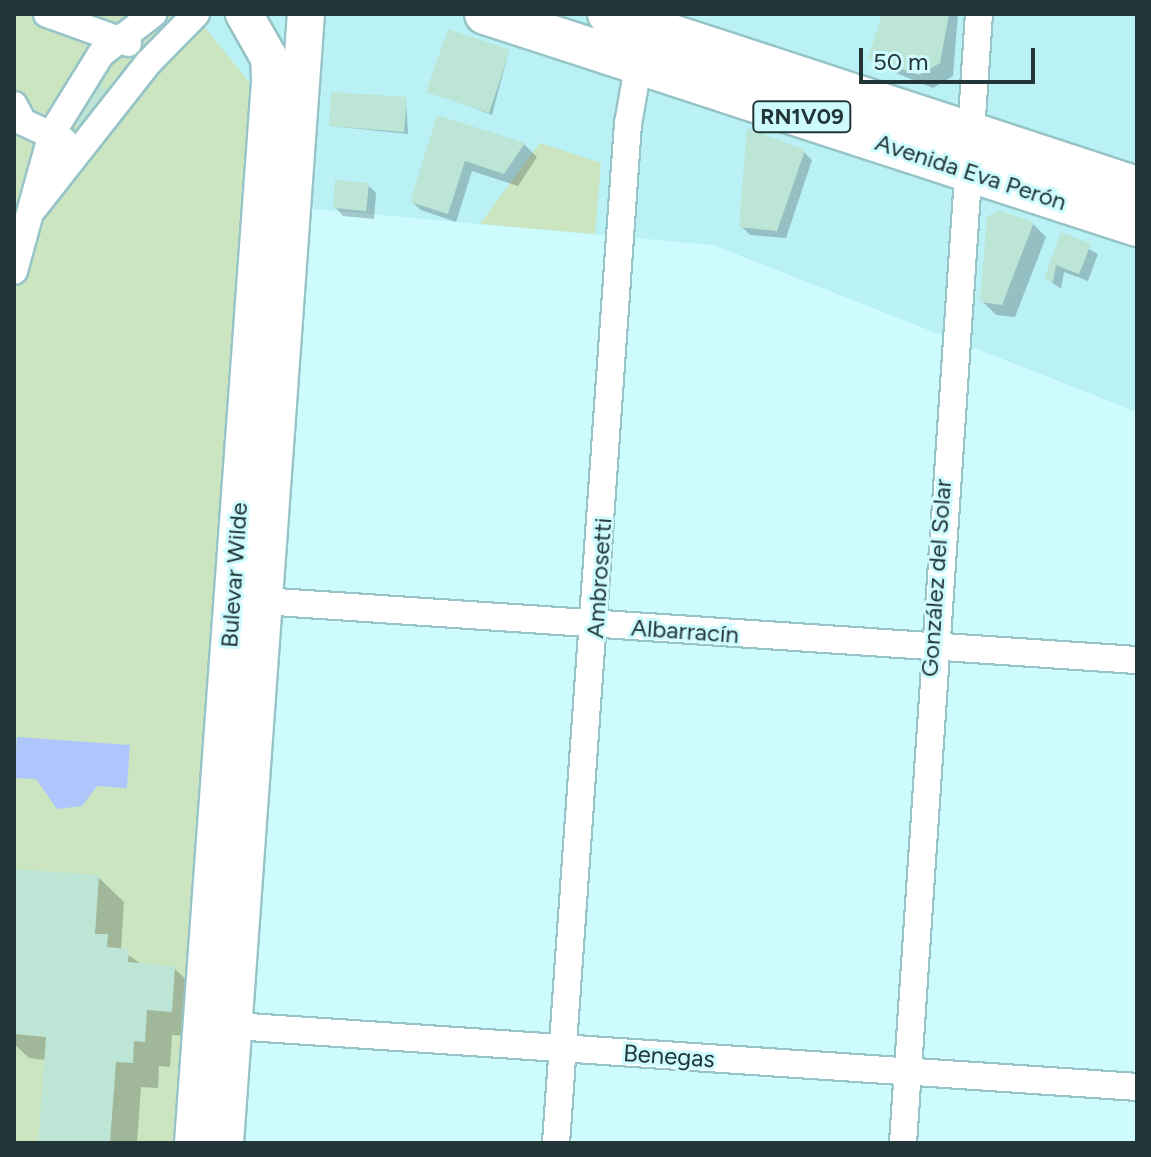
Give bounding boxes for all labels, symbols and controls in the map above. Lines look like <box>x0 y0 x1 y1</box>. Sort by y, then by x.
scale bar <box>863 32 1039 82</box>
text: 50 m <box>873 47 929 76</box>
road number: RN1V09 <box>752 99 852 135</box>
street label: Avenida Eva Perón <box>872 128 1070 216</box>
street label: González del Solar <box>915 478 957 678</box>
street label: Bulevar Wilde <box>215 501 253 649</box>
street label: Ambrosetti <box>580 517 618 639</box>
street label: Albarracín <box>630 613 740 649</box>
street label: Benegas <box>622 1038 716 1074</box>

